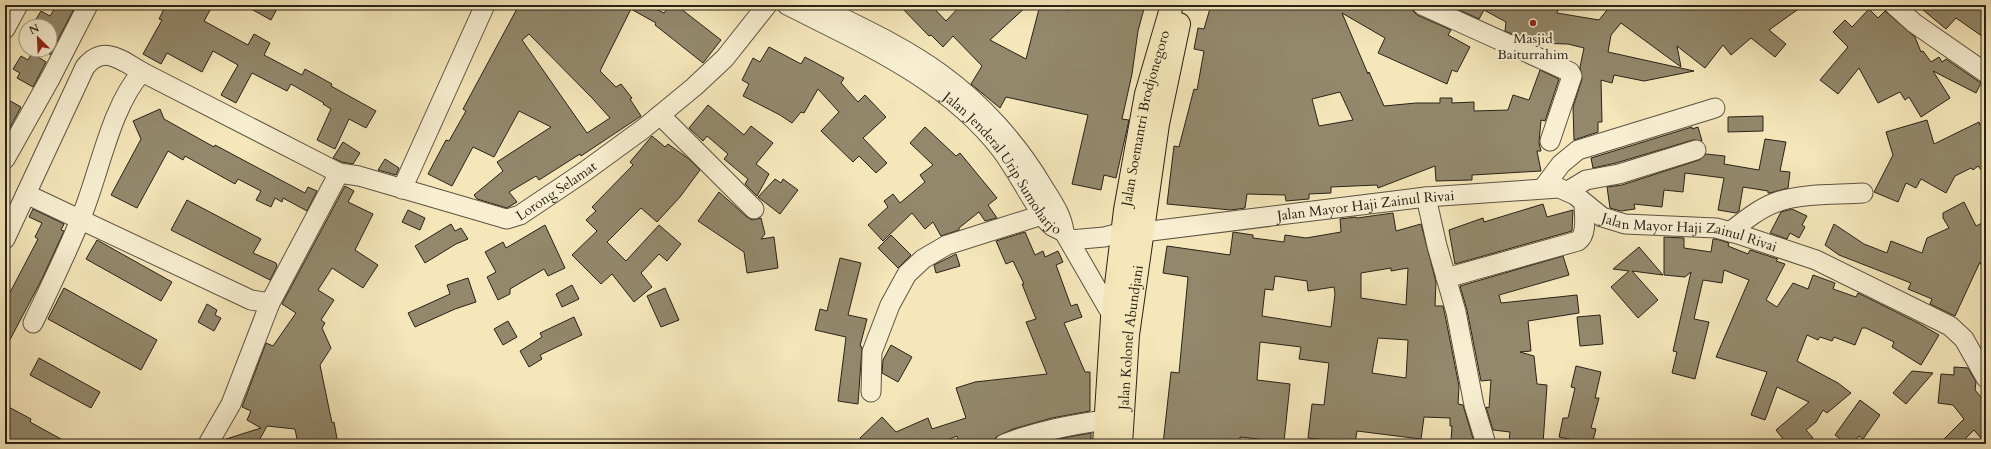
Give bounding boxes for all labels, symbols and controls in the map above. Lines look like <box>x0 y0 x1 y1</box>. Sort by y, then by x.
north arrow <box>18 18 58 58</box>
marker: Masjid Baiturrahim <box>1528 18 1538 28</box>
text: N <box>27 20 42 38</box>
street label: Jalan Soemantri Brodjonegoro <box>1117 28 1174 210</box>
place label: Masjid Baiturrahim <box>1497 29 1569 64</box>
street label: Jalan Jenderal Urip Sumoharjo <box>937 86 1065 239</box>
street label: Lorong Selamat <box>512 157 601 225</box>
street label: Jalan Mayor Haji Zainul Rivai <box>1274 186 1455 226</box>
street label: Jalan Mayor Haji Zainul Rivai <box>1597 208 1780 256</box>
street label: Jalan Kolonel Abundjani <box>1114 264 1148 412</box>

